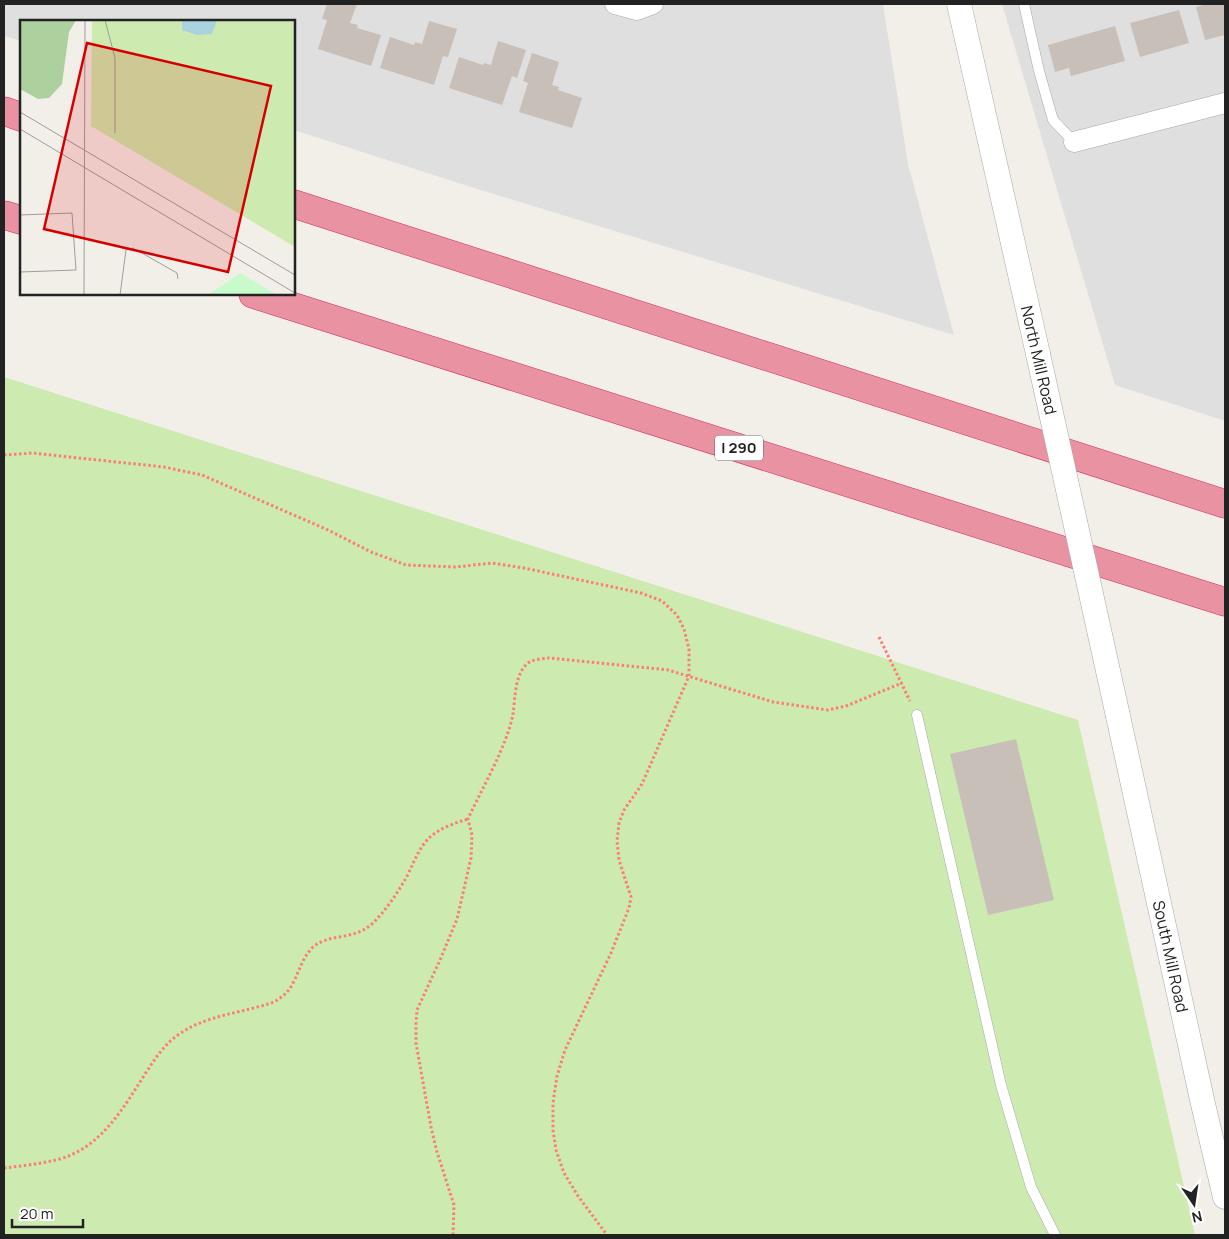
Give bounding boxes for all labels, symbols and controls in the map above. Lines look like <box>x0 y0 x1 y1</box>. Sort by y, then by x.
inset map <box>20 20 295 295</box>
street label: North Mill Road <box>1016 303 1062 417</box>
road number: I 290 <box>715 436 763 460</box>
street label: South Mill Road <box>1148 898 1194 1014</box>
north arrow <box>1169 1179 1219 1229</box>
scale bar <box>12 1196 84 1228</box>
text: 20 m <box>20 1203 53 1224</box>
text: N <box>1190 1207 1204 1228</box>

